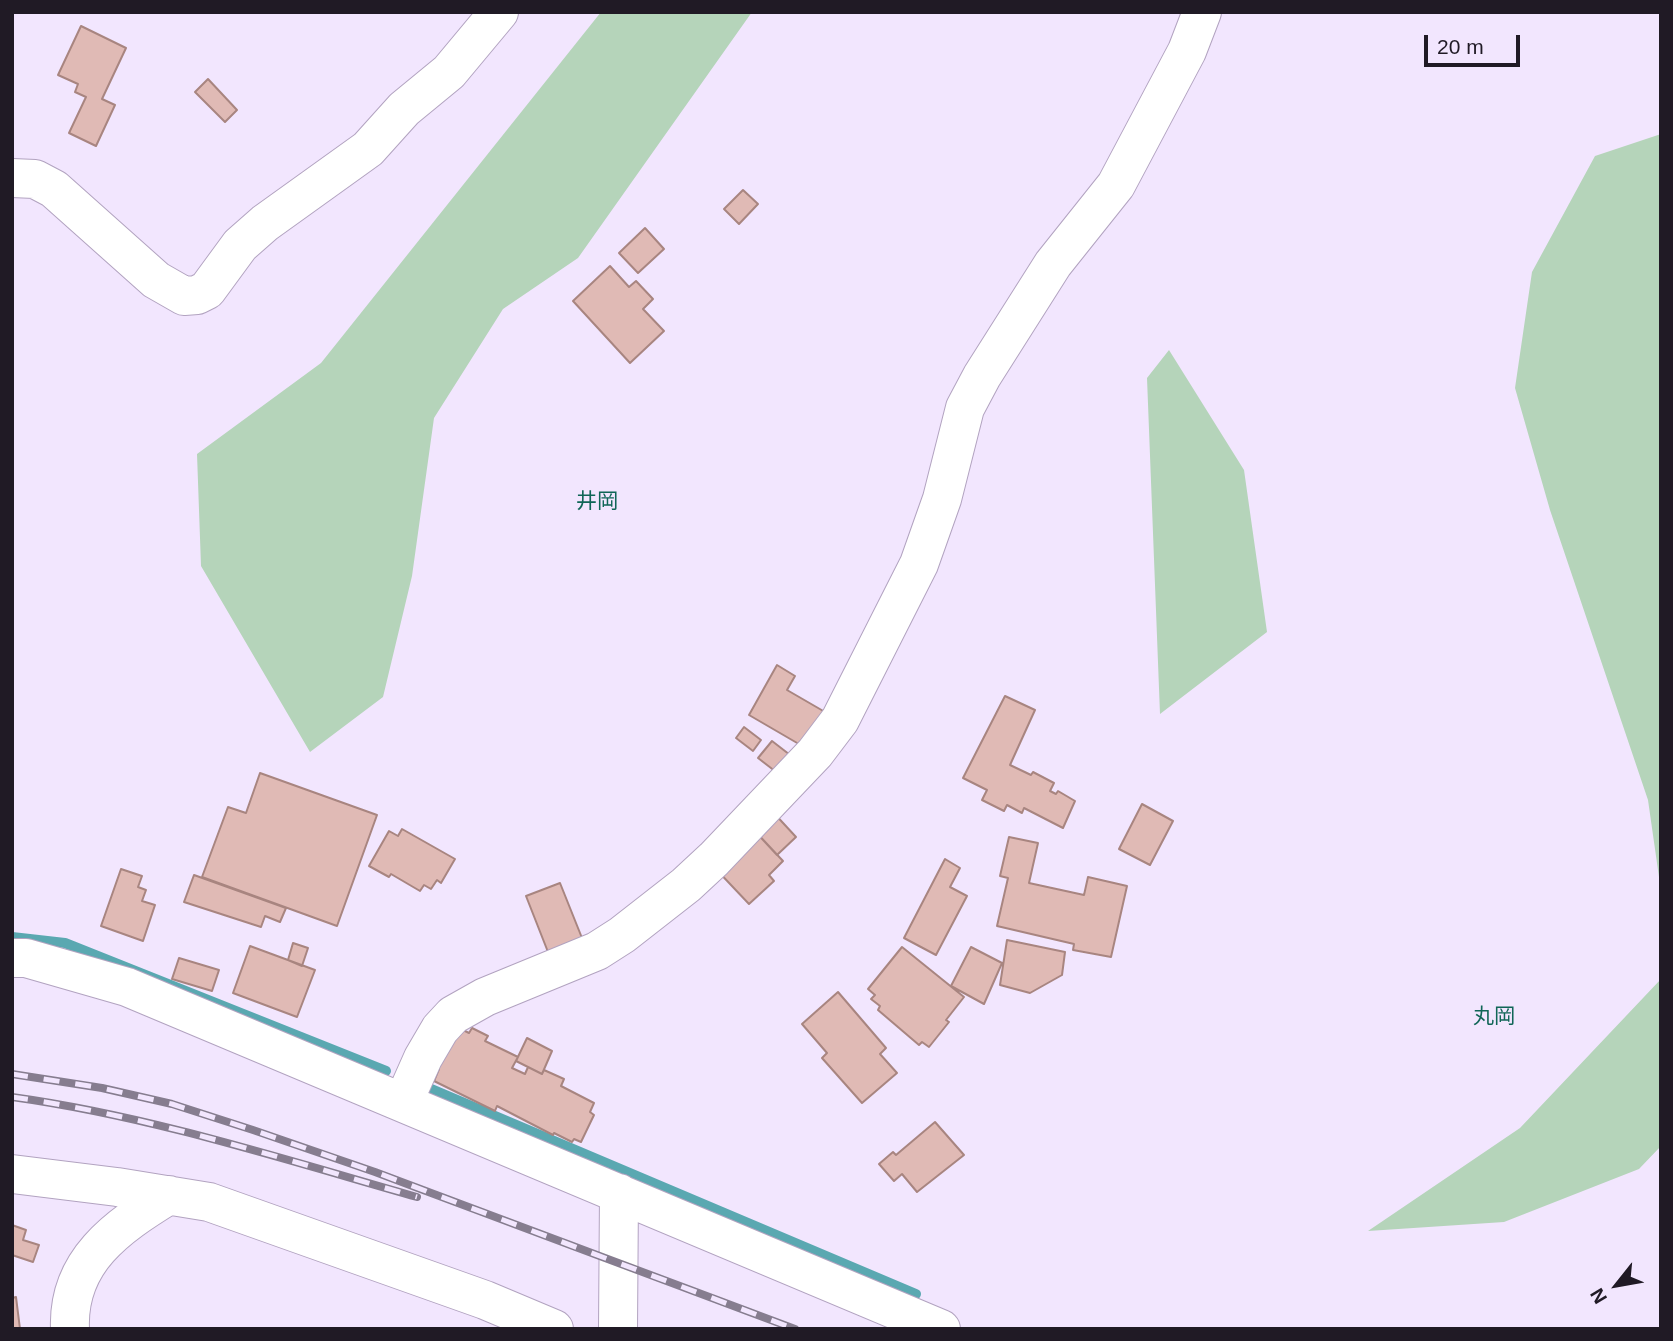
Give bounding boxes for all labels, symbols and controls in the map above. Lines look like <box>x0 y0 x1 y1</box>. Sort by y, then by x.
scale bar <box>1428 21 1524 65</box>
text: 20 m <box>1437 35 1484 58</box>
district label: 井岡 <box>576 489 618 515</box>
district label: 丸岡 <box>1473 1004 1515 1030</box>
north arrow <box>1582 1250 1652 1320</box>
text: N <box>1586 1285 1611 1307</box>

